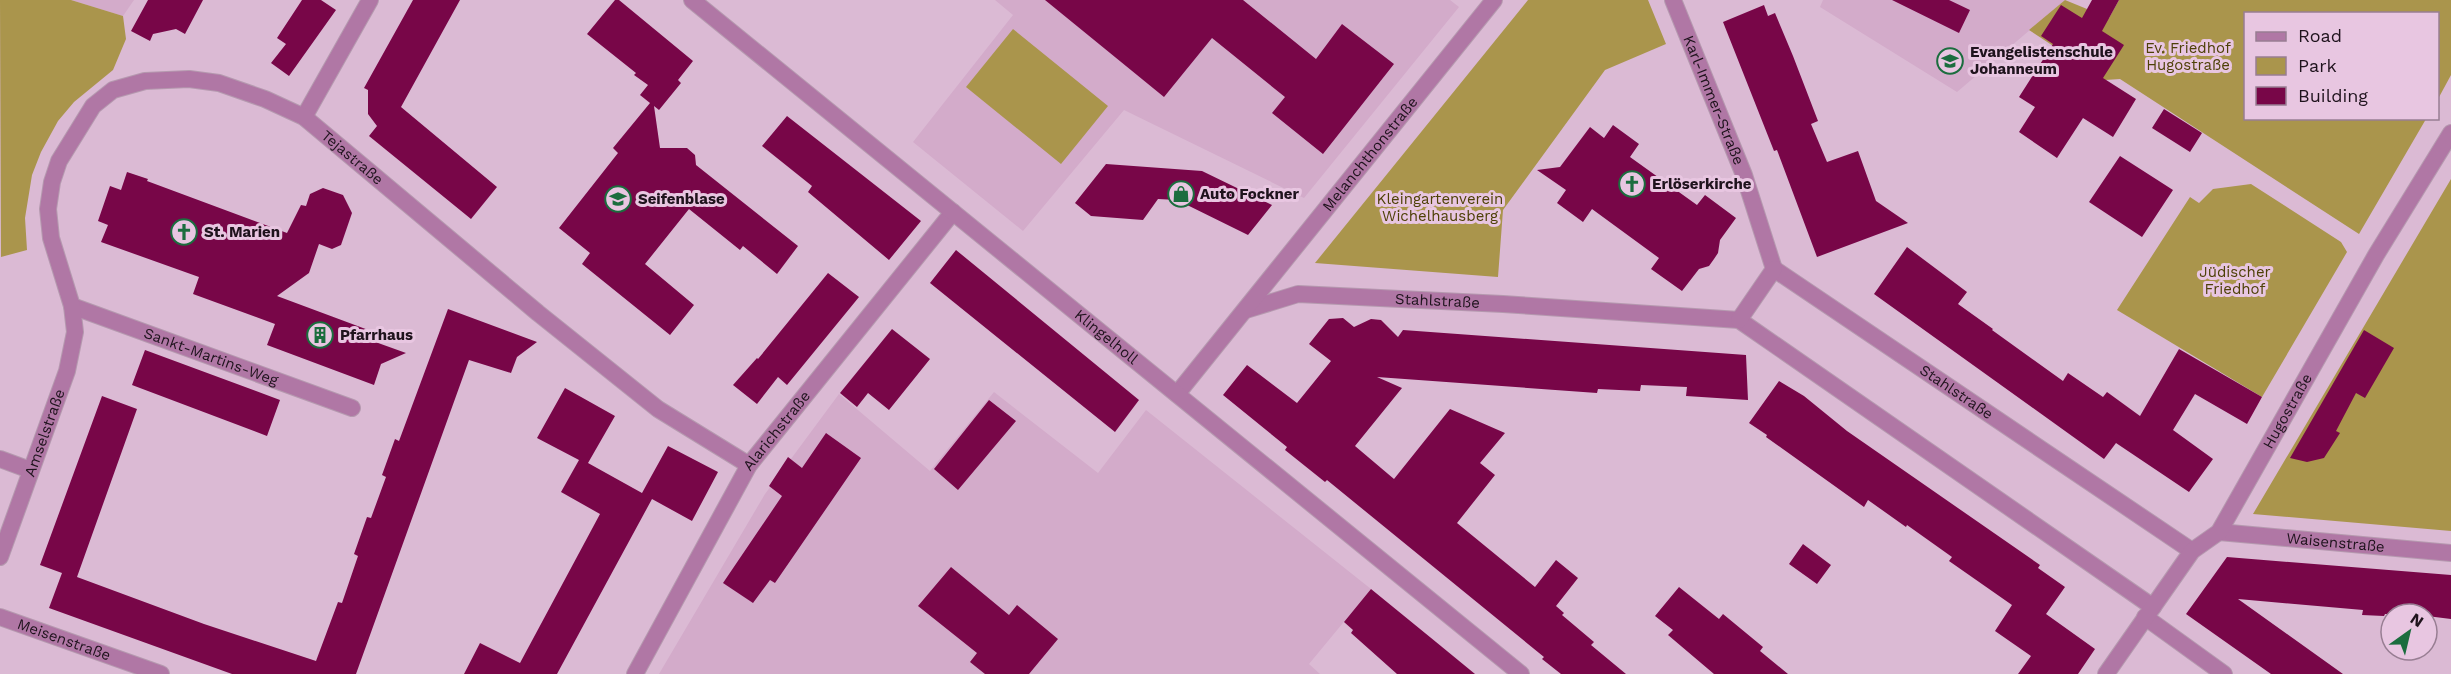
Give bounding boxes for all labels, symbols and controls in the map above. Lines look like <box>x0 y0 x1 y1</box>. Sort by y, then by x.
legend <box>2244 12 2439 120</box>
text: Road <box>2298 25 2342 46</box>
street label: Karl-Immer-Straße <box>1679 33 1748 167</box>
park label: Ev. Friedhof Hugostraße <box>2145 39 2231 74</box>
place label: Evangelistenschule Johanneum <box>1970 43 2113 78</box>
school or university icon: Evangelistenschule Johanneum <box>1935 46 1965 76</box>
text: Park <box>2298 55 2337 76</box>
text: Building <box>2298 85 2368 106</box>
street label: Melanchthonstraße <box>1319 93 1422 215</box>
street label: Tejastraße <box>318 126 387 189</box>
church icon: Erlöserkirche <box>1617 169 1647 199</box>
place label: Erlöserkirche <box>1652 175 1752 193</box>
shop icon: Auto Fockner <box>1166 179 1196 209</box>
school or university icon: Seifenblase <box>603 184 633 214</box>
place label: Auto Fockner <box>1200 185 1299 203</box>
place label: Seifenblase <box>638 190 725 208</box>
park label: Kleingartenverein Wichelhausberg <box>1377 190 1503 225</box>
church icon: St. Marien <box>169 217 199 247</box>
place label: St. Marien <box>204 223 280 241</box>
park label: Jüdischer Friedhof <box>2199 263 2271 298</box>
street label: Stahlstraße <box>1395 290 1480 312</box>
street label: Klingelholl <box>1071 306 1142 368</box>
building icon: Pfarrhaus <box>305 320 335 350</box>
street label: Sankt-Martins-Weg <box>141 324 281 389</box>
place label: Pfarrhaus <box>340 326 413 344</box>
street label: Stahlstraße <box>1916 361 1997 423</box>
street label: Hugostraße <box>2259 370 2316 452</box>
street label: Amselstraße <box>21 387 69 479</box>
street label: Alarichstraße <box>739 387 814 474</box>
street label: Waisenstraße <box>2286 529 2386 556</box>
north arrow <box>2379 602 2439 662</box>
text: N <box>2407 609 2427 631</box>
street label: Meisenstraße <box>15 615 113 664</box>

